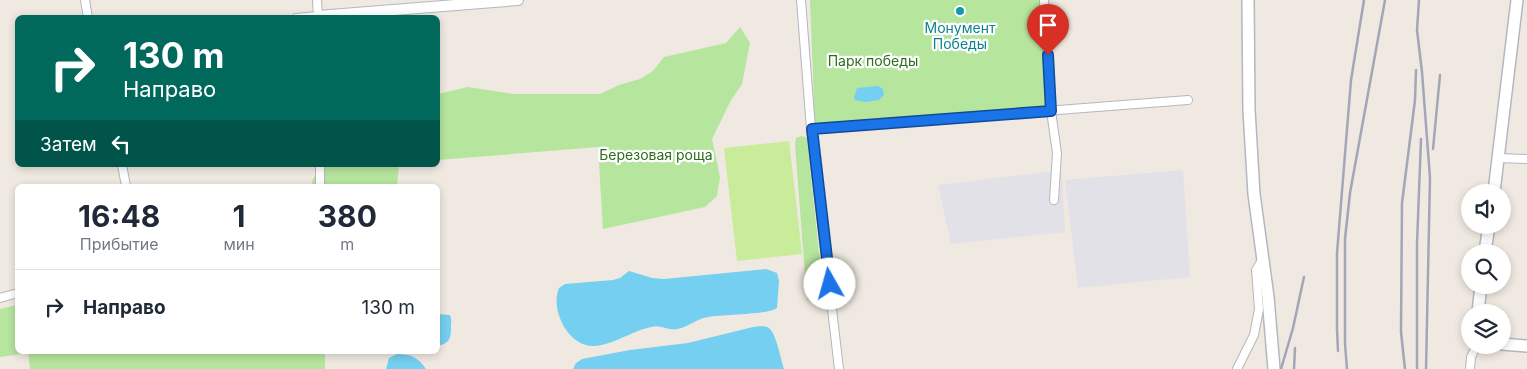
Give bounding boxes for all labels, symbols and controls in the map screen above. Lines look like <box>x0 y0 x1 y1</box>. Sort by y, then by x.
pin <box>1027 4 1069 55</box>
marker: Монумент Победы <box>954 5 966 17</box>
icon: arrive <box>1034 11 1062 39</box>
place label: Монумент Победы <box>925 19 996 52</box>
text: 130 m <box>123 34 225 76</box>
icon: right <box>40 35 105 100</box>
park label: Парк победы <box>828 52 918 69</box>
text: Направо <box>123 76 216 102</box>
icon: left <box>107 130 135 158</box>
text: Затем <box>40 133 97 156</box>
park label: Березовая роща <box>599 146 713 163</box>
map controls <box>1461 184 1511 354</box>
button: sound <box>1461 184 1511 234</box>
text: 16:48 <box>78 198 160 234</box>
text: 1 <box>233 198 246 234</box>
text: 380 <box>318 198 377 234</box>
text: Прибытие <box>80 234 159 254</box>
text: мин <box>223 234 255 254</box>
text: m <box>340 234 354 254</box>
button: search <box>1461 244 1511 294</box>
position arrow <box>803 257 855 309</box>
icon: right <box>40 293 68 321</box>
text: Направо <box>83 296 166 319</box>
text: 130 m <box>362 296 415 319</box>
button: layers <box>1461 304 1511 354</box>

